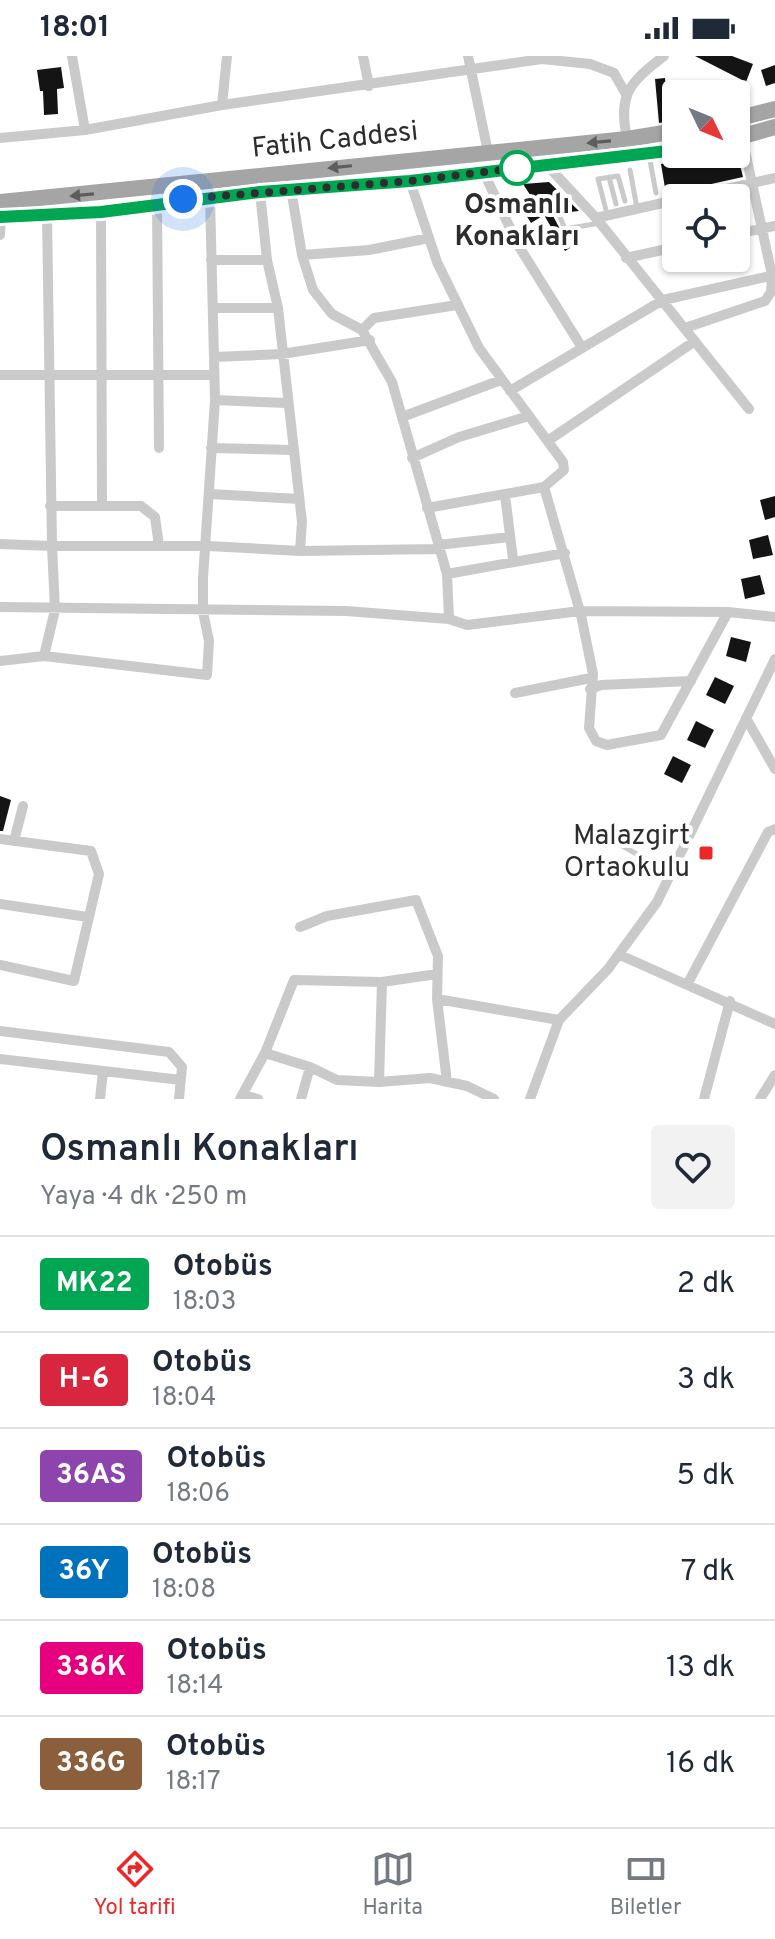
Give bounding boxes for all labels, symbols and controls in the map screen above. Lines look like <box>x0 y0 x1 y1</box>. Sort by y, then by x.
text: 18:01 <box>40 10 110 47</box>
north arrow <box>662 80 750 168</box>
map controls <box>662 80 750 272</box>
street label: Fatih Caddesi <box>250 114 420 168</box>
one-way arrow <box>586 136 611 149</box>
marker: Osmanlı Konakları <box>500 151 534 185</box>
one-way arrow <box>327 161 352 174</box>
your location <box>163 179 203 219</box>
button: locate <box>662 184 750 272</box>
one-way arrow <box>69 188 94 201</box>
place label: Osmanlı Konakları <box>454 188 580 256</box>
place label: Malazgirt Ortaokulu <box>564 819 690 887</box>
marker: Malazgirt Ortaokulu <box>697 844 715 862</box>
button: heart <box>651 1125 735 1209</box>
text: Osmanlı Konakları <box>40 1126 359 1175</box>
text: Yaya · 4 dk · 250 m <box>40 1181 247 1214</box>
text: Otobüs <box>173 1249 273 1286</box>
text: MK22 <box>56 1266 133 1302</box>
text: 2 dk <box>677 1266 735 1303</box>
text: 18:03 <box>173 1286 236 1319</box>
text: Otobüs <box>152 1345 252 1382</box>
text: H-6 <box>59 1362 109 1398</box>
text: 3 dk <box>677 1362 735 1399</box>
text: 18:04 <box>152 1382 216 1415</box>
text: Otobüs <box>166 1441 267 1478</box>
text: 36AS <box>56 1458 126 1494</box>
text: 5 dk <box>677 1458 735 1495</box>
text: 18:06 <box>166 1478 230 1511</box>
text: Otobüs <box>152 1537 252 1574</box>
text: 36Y <box>58 1554 110 1590</box>
text: 7 dk <box>681 1554 735 1591</box>
text: 18:08 <box>152 1574 216 1607</box>
text: Otobüs <box>167 1633 267 1670</box>
text: 336K <box>56 1650 127 1686</box>
text: 13 dk <box>666 1650 735 1687</box>
text: 18:14 <box>167 1670 223 1703</box>
text: Otobüs <box>166 1729 266 1766</box>
text: 336G <box>56 1746 126 1782</box>
text: 16 dk <box>666 1746 735 1783</box>
text: 18:17 <box>166 1766 220 1799</box>
tab: Yol tarifi <box>93 1847 176 1922</box>
tab: Harita <box>363 1847 423 1922</box>
tab: Biletler <box>610 1847 681 1922</box>

